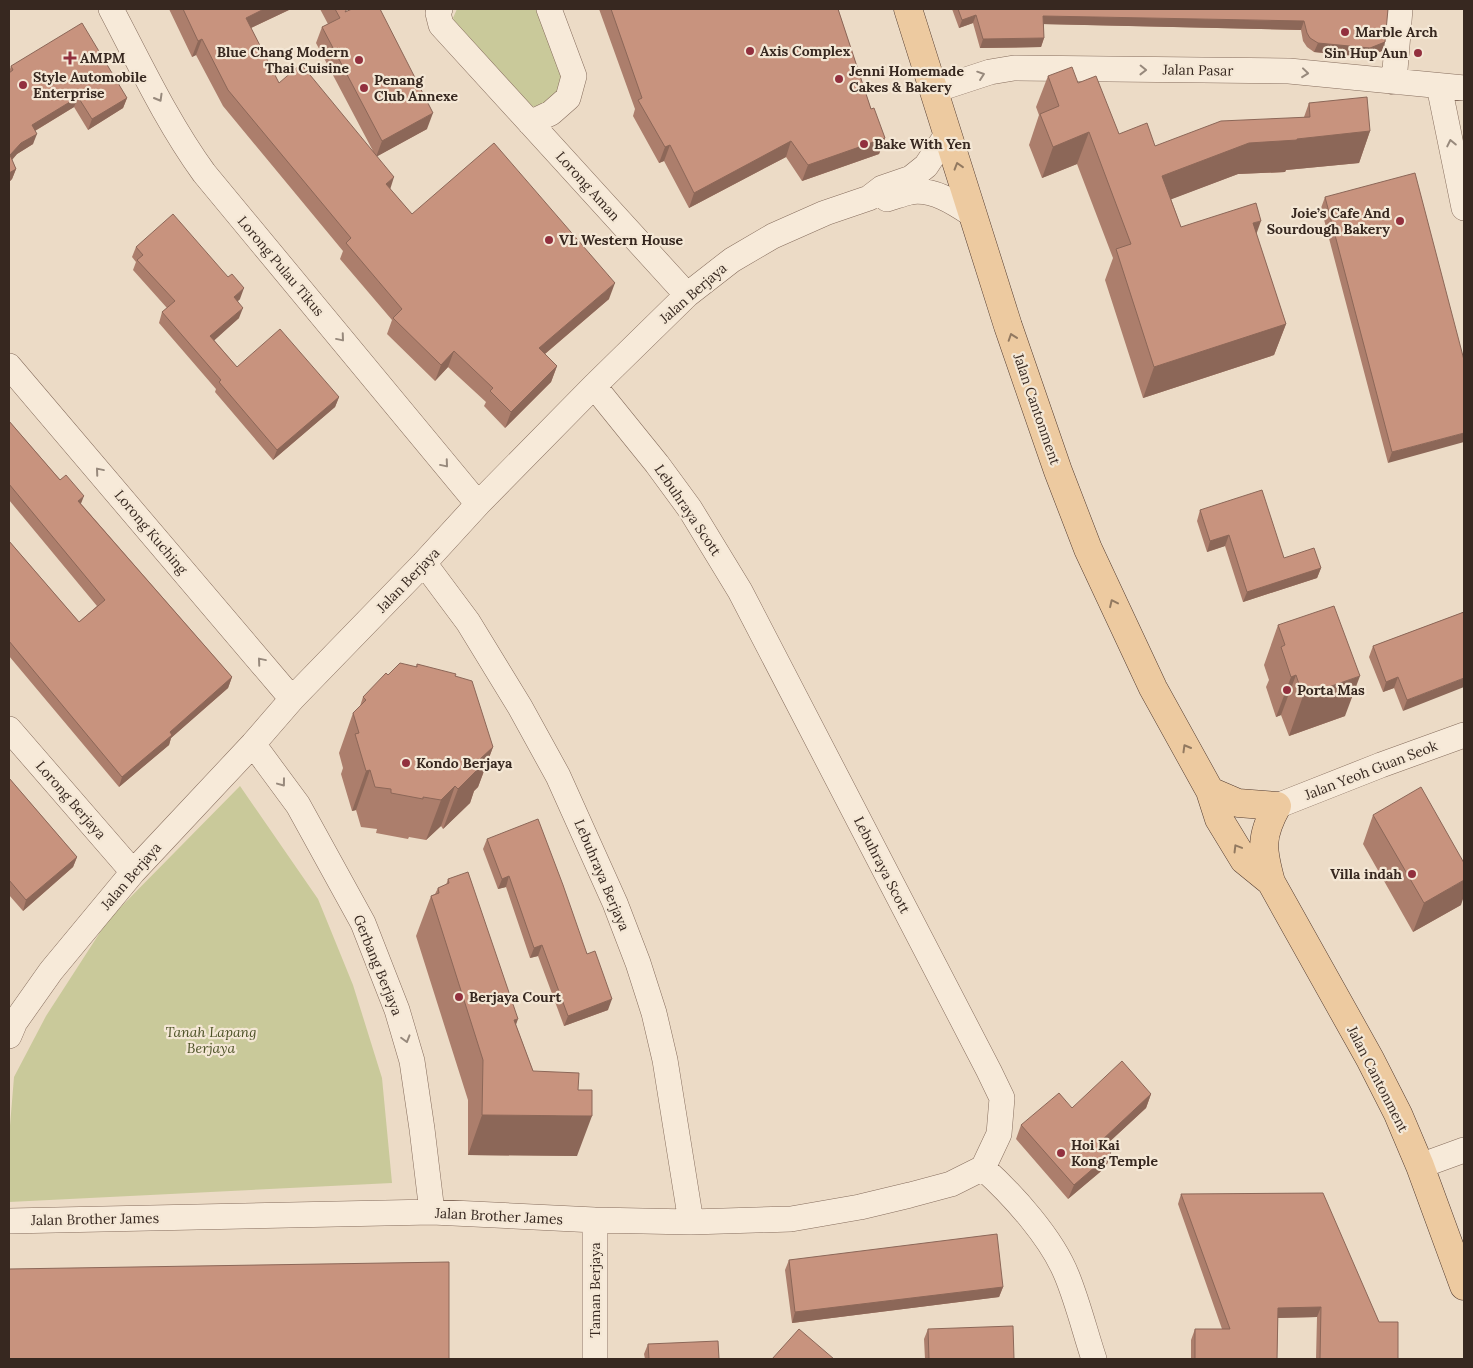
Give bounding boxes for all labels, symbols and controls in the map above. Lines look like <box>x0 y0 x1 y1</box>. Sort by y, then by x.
place label: Marble Arch <box>1355 23 1438 41</box>
marker: Marble Arch <box>1339 26 1351 38</box>
place label: Axis Complex <box>760 42 851 60</box>
place label: Blue Chang Modern Thai Cuisine <box>217 43 349 77</box>
place label: Sin Hup Aun <box>1324 44 1408 62</box>
marker: Axis Complex <box>744 45 756 57</box>
marker: Sin Hup Aun <box>1412 47 1424 59</box>
place label: AMPM <box>80 49 126 67</box>
marker: AMPM <box>64 52 76 64</box>
marker: Blue Chang Modern Thai Cuisine <box>353 54 365 66</box>
street label: Jalan Pasar <box>1161 60 1234 80</box>
place label: Jenni Homemade Cakes & Bakery <box>849 62 964 96</box>
one-way arrow <box>1139 65 1147 75</box>
one-way arrow <box>1301 67 1309 78</box>
place label: Style Automobile Enterprise <box>33 68 147 102</box>
one-way arrow <box>976 70 985 80</box>
place label: Penang Club Annexe <box>374 71 459 105</box>
marker: Jenni Homemade Cakes & Bakery <box>833 73 845 85</box>
marker: Style Automobile Enterprise <box>17 79 29 91</box>
marker: Penang Club Annexe <box>358 82 370 94</box>
one-way arrow <box>153 93 163 102</box>
place label: Bake With Yen <box>874 135 971 153</box>
marker: Bake With Yen <box>858 138 870 150</box>
one-way arrow <box>1446 139 1457 148</box>
street label: Lorong Aman <box>552 148 624 225</box>
one-way arrow <box>953 162 963 170</box>
place label: Joie’s Cafe And Sourdough Bakery <box>1267 204 1390 238</box>
street label: Lorong Pulau Tikus <box>234 212 328 320</box>
marker: Joie’s Cafe And Sourdough Bakery <box>1394 215 1406 227</box>
place label: VL Western House <box>559 231 684 249</box>
marker: VL Western House <box>543 234 555 246</box>
street label: Jalan Berjaya <box>655 259 730 328</box>
one-way arrow <box>336 333 345 342</box>
one-way arrow <box>1008 334 1018 342</box>
street label: Jalan Cantonment <box>1009 350 1065 468</box>
one-way arrow <box>439 458 448 467</box>
street label: Lebuhraya Scott <box>651 461 726 560</box>
one-way arrow <box>95 468 104 477</box>
street label: Lorong Kuching <box>111 486 192 578</box>
street label: Jalan Berjaya <box>372 544 443 617</box>
one-way arrow <box>1109 599 1120 608</box>
one-way arrow <box>258 658 267 667</box>
place label: Porta Mas <box>1297 681 1365 699</box>
marker: Porta Mas <box>1281 684 1293 696</box>
street label: Jalan Yeoh Guan Seok <box>1301 736 1440 804</box>
one-way arrow <box>1183 745 1193 754</box>
place label: Kondo Berjaya <box>416 754 513 772</box>
street label: Lorong Berjaya <box>32 757 110 843</box>
marker: Kondo Berjaya <box>400 757 412 769</box>
one-way arrow <box>276 777 285 787</box>
street label: Lebuhraya Scott <box>850 814 914 917</box>
street label: Lebuhraya Berjaya <box>570 816 634 934</box>
street label: Jalan Berjaya <box>96 839 165 914</box>
one-way arrow <box>1233 845 1243 854</box>
place label: Villa indah <box>1330 865 1402 883</box>
marker: Villa indah <box>1406 868 1418 880</box>
street label: Gerbang Berjaya <box>350 912 406 1018</box>
place label: Berjaya Court <box>469 988 561 1006</box>
marker: Berjaya Court <box>453 991 465 1003</box>
street label: Jalan Cantonment <box>1343 1022 1413 1136</box>
park label: Tanah Lapang Berjaya <box>166 1023 257 1057</box>
one-way arrow <box>400 1034 410 1042</box>
place label: Hoi Kai Kong Temple <box>1071 1136 1158 1170</box>
marker: Hoi Kai Kong Temple <box>1055 1147 1067 1159</box>
street label: Jalan Brother James <box>434 1204 563 1228</box>
street label: Jalan Brother James <box>30 1209 159 1229</box>
street label: Taman Berjaya <box>586 1242 604 1338</box>

